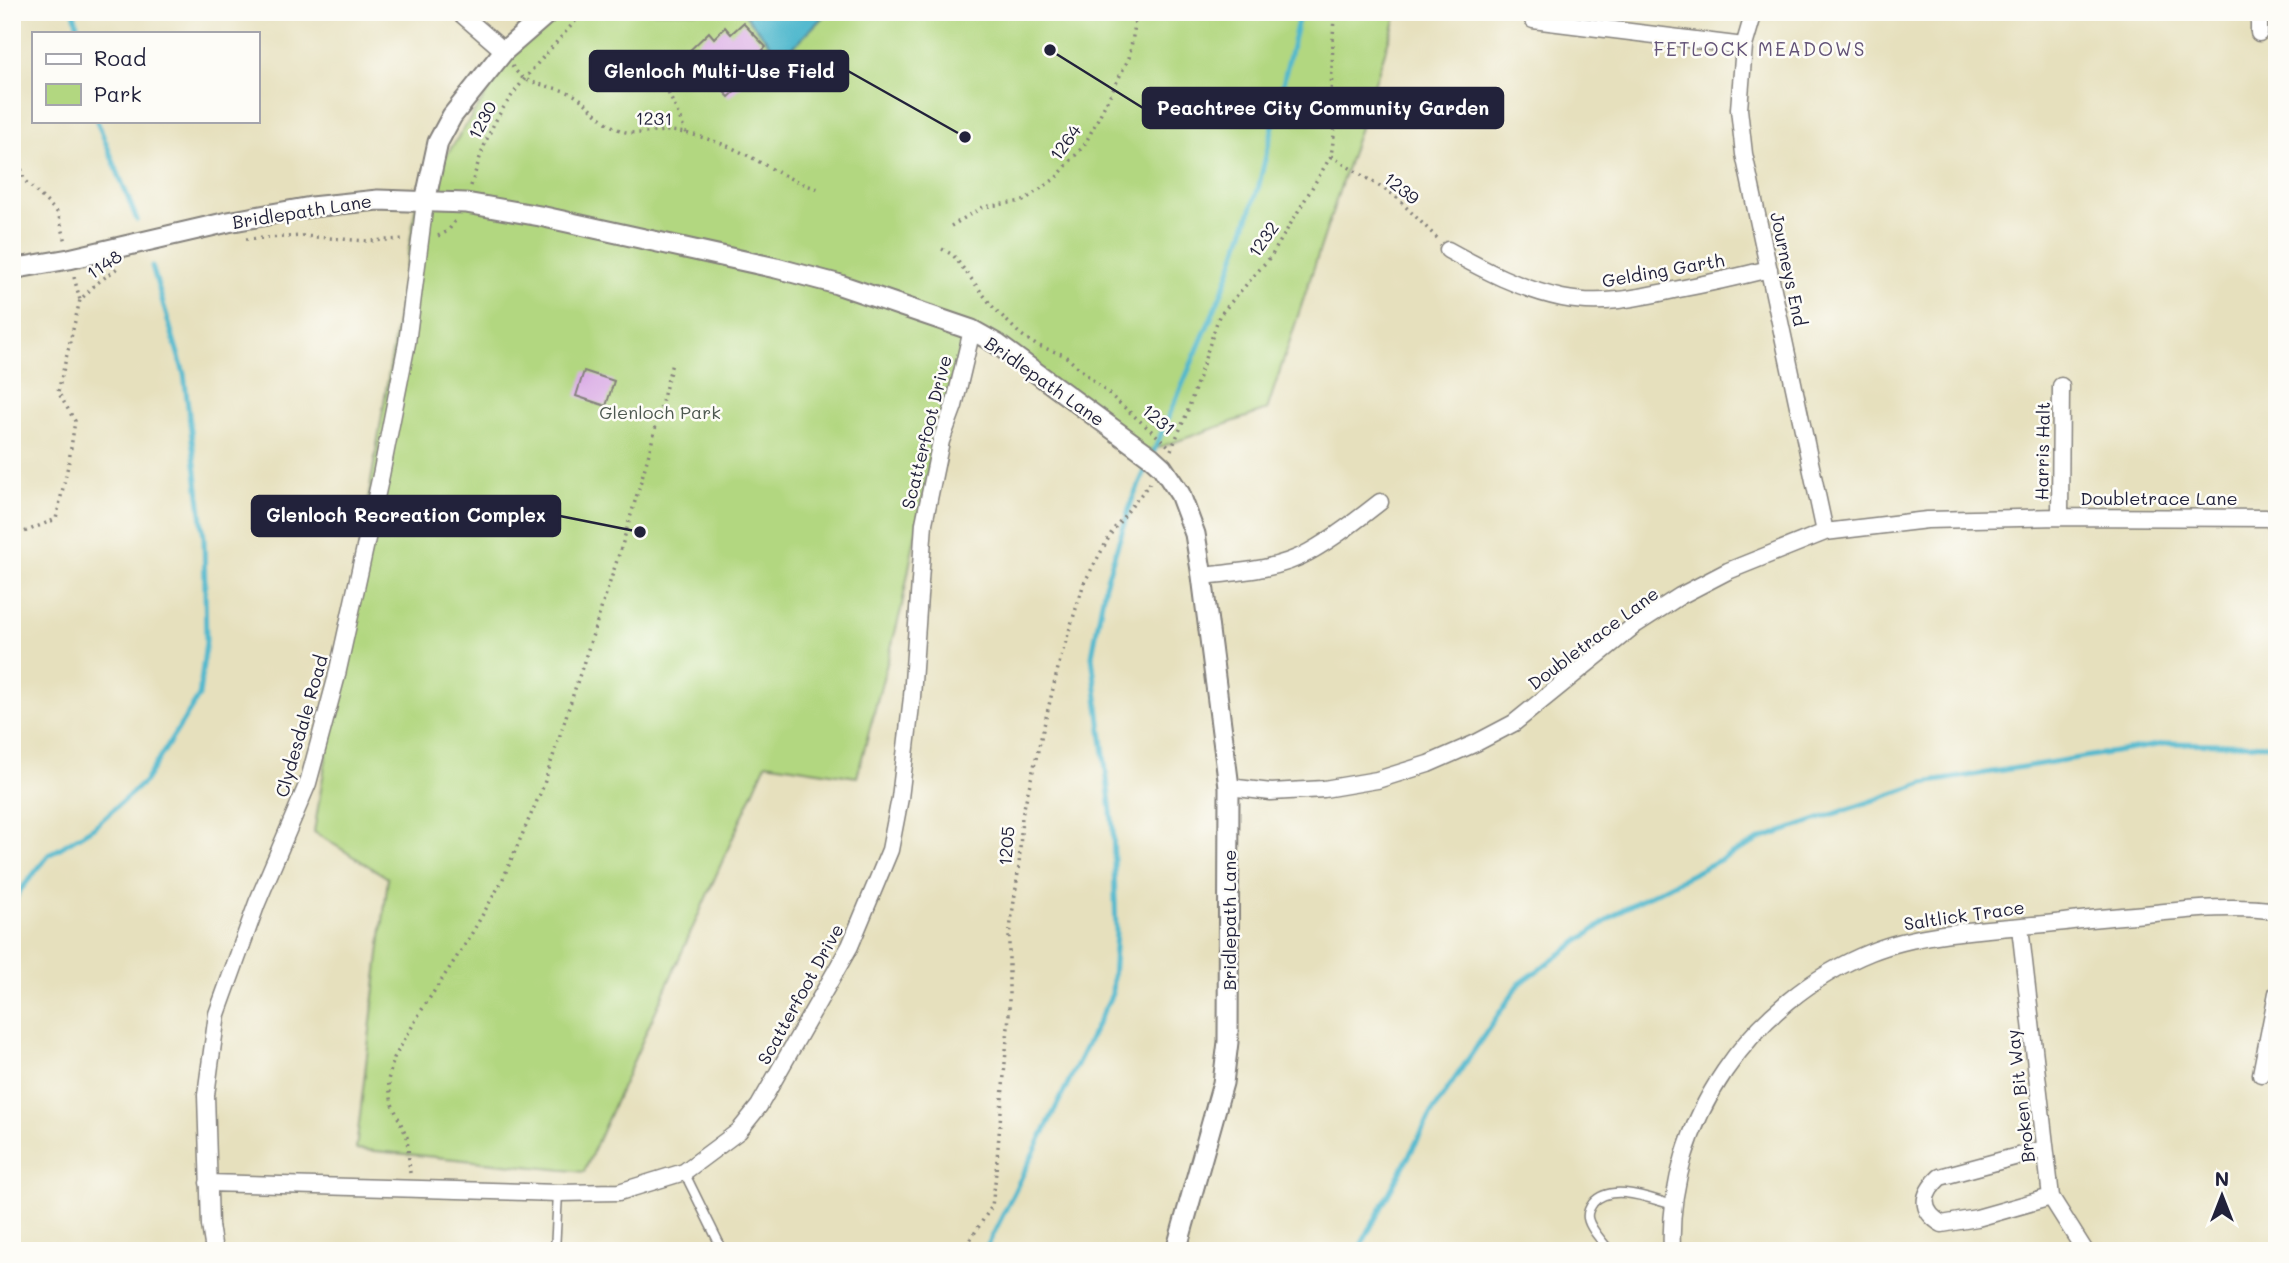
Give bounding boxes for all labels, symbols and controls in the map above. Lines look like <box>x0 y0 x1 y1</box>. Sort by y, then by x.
legend <box>32 32 259 122</box>
district label: FETLOCK MEADOWS <box>1654 36 1866 61</box>
text: Road <box>94 44 146 71</box>
callout: Glenloch Multi-Use Field <box>590 51 848 91</box>
text: Glenloch Multi-Use Field <box>604 58 834 83</box>
text: Park <box>94 80 142 107</box>
callout: Peachtree City Community Garden <box>1143 88 1503 128</box>
text: Peachtree City Community Garden <box>1157 95 1489 120</box>
street label: 1230 <box>462 97 502 143</box>
street label: 1231 <box>635 106 673 130</box>
street label: 1264 <box>1044 119 1087 165</box>
street label: 1239 <box>1379 166 1425 210</box>
street label: Bridlepath Lane <box>231 188 373 234</box>
street label: Journeys End <box>1765 210 1813 328</box>
street label: 1232 <box>1242 216 1284 262</box>
street label: 1148 <box>82 243 126 284</box>
street label: Gelding Garth <box>1600 247 1726 293</box>
street label: Bridlepath Lane <box>980 331 1110 431</box>
street label: Scatterfoot Drive <box>895 353 957 511</box>
street label: 1231 <box>1137 398 1181 440</box>
park label: Glenloch Park <box>599 400 721 424</box>
street label: Harris Halt <box>2029 401 2055 501</box>
street label: Doubletrace Lane <box>2080 486 2238 510</box>
callout: Glenloch Recreation Complex <box>252 496 560 536</box>
text: Glenloch Recreation Complex <box>266 502 546 527</box>
street label: Doubletrace Lane <box>1523 581 1663 695</box>
street label: Clydesdale Road <box>269 652 333 800</box>
street label: 1205 <box>992 825 1020 867</box>
street label: Bridlepath Lane <box>1217 850 1241 990</box>
street label: Saltlick Trace <box>1902 895 2026 935</box>
street label: Scatterfoot Drive <box>751 919 849 1069</box>
street label: Broken Bit Way <box>2000 1028 2040 1164</box>
north arrow <box>2188 1162 2258 1232</box>
text: N <box>2215 1166 2229 1191</box>

